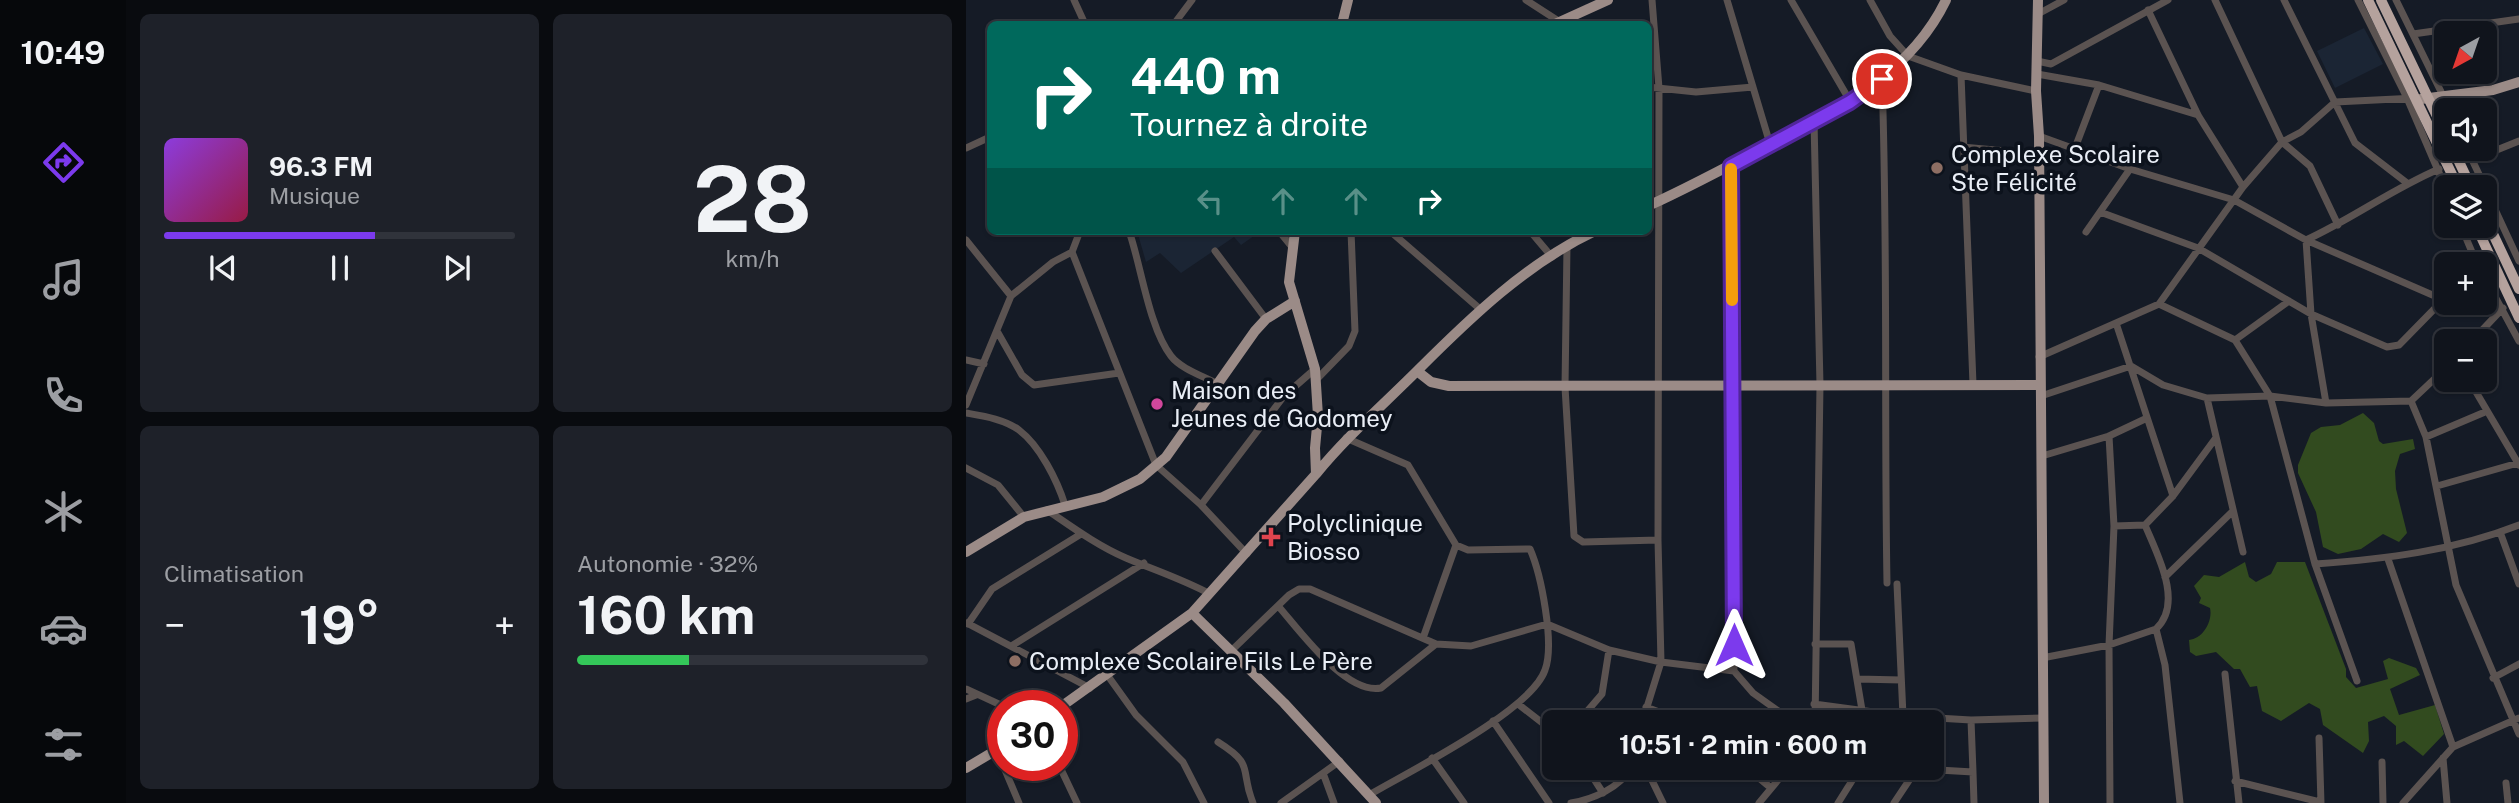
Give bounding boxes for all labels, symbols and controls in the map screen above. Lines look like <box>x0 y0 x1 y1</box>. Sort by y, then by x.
north arrow <box>2434 21 2497 84</box>
map controls <box>2434 21 2497 392</box>
text: 10:49 <box>21 34 105 71</box>
text: 440 m <box>1130 47 1281 105</box>
icon: right <box>1015 49 1106 140</box>
pin <box>1852 49 1912 109</box>
icon: arrive <box>1863 60 1901 98</box>
button: sound <box>2434 98 2497 161</box>
text: Tournez à droite <box>1130 106 1368 143</box>
icon: directions <box>39 138 88 187</box>
place label: Complexe Scolaire Ste Félicité <box>1951 140 2160 196</box>
text: 28 <box>693 146 812 252</box>
text: 96.3 FM <box>269 151 373 182</box>
marker: Complexe Scolaire Ste Félicité <box>1929 160 1945 176</box>
button: layers <box>2434 175 2497 238</box>
text: Musique <box>269 182 360 209</box>
icon: left <box>1191 182 1229 220</box>
icon: ahead <box>1264 182 1302 220</box>
icon: ahead <box>1337 182 1375 220</box>
icon: right <box>1410 182 1448 220</box>
text: km/h <box>725 245 780 272</box>
icon: previous <box>204 249 242 287</box>
icon: pause <box>321 249 359 287</box>
icon: next <box>438 249 476 287</box>
button: + <box>2434 252 2497 315</box>
icon: music <box>39 255 88 304</box>
button: − <box>2434 329 2497 392</box>
icon: phone <box>39 371 88 420</box>
place label: Maison des Jeunes de Godomey <box>1171 376 1393 432</box>
marker: Maison des Jeunes de Godomey <box>1149 396 1165 412</box>
icon: climate <box>39 487 88 536</box>
place label: Polyclinique Biosso <box>1287 509 1423 565</box>
marker: Polyclinique Biosso <box>1261 527 1281 547</box>
text: Autonomie · 32% <box>577 550 758 577</box>
text: Climatisation <box>164 560 304 587</box>
text: 160 km <box>577 585 755 646</box>
text: 19° <box>299 595 380 656</box>
text: − <box>164 603 185 648</box>
text: + <box>494 603 515 648</box>
icon: car <box>39 604 88 653</box>
position arrow <box>1697 608 1771 682</box>
place label: Complexe Scolaire Fils Le Père <box>1029 647 1373 675</box>
marker: Complexe Scolaire Fils Le Père <box>1007 653 1023 669</box>
speed limit sign: 30 <box>987 690 1078 781</box>
icon: filters <box>39 720 88 769</box>
text: 10:51 · 2 min · 600 m <box>1619 729 1867 760</box>

